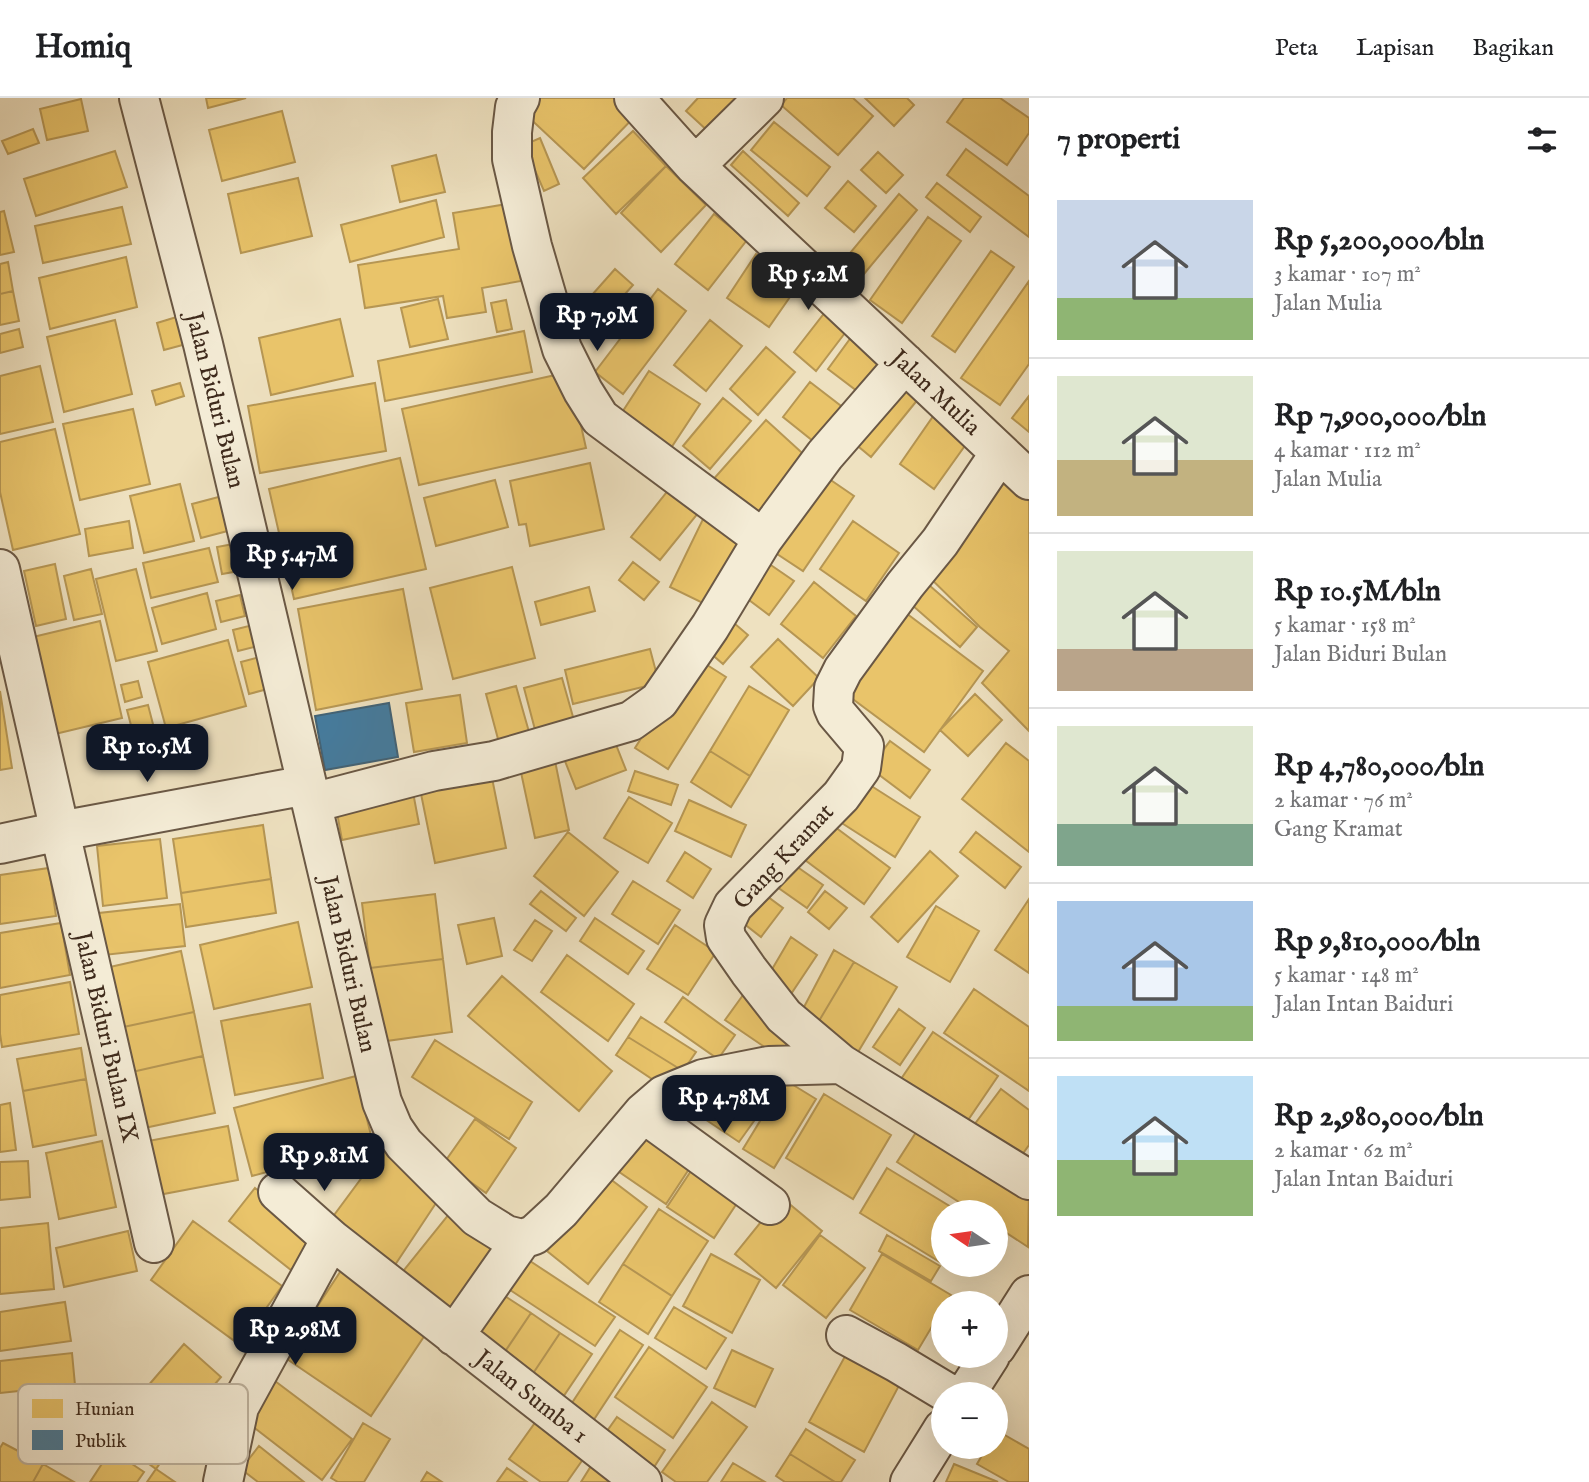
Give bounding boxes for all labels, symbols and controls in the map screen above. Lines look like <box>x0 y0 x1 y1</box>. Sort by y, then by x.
text: Homiq <box>35 27 131 69</box>
text: Peta <box>1275 33 1318 64</box>
text: Lapisan <box>1356 33 1434 64</box>
text: Bagikan <box>1472 33 1554 64</box>
text: 7 properti <box>1057 121 1180 159</box>
icon: filters <box>1523 121 1561 159</box>
text: Rp 5,200,000/bln <box>1274 222 1484 260</box>
icon: home <box>1113 228 1197 312</box>
pin: Rp 5.2M <box>743 252 873 312</box>
text: Rp 5.2M <box>768 260 848 289</box>
text: 3 kamar · 107 m² <box>1274 260 1421 289</box>
text: Jalan Mulia <box>1274 289 1382 318</box>
pin: Rp 7.9M <box>532 294 662 353</box>
text: Rp 7.9M <box>556 301 638 330</box>
street label: Jalan Biduri Bulan <box>177 306 251 492</box>
street label: Jalan Mulia <box>881 341 987 443</box>
text: Rp 7,900,000/bln <box>1274 398 1487 436</box>
icon: home <box>1113 404 1197 488</box>
text: 4 kamar · 112 m² <box>1274 436 1421 465</box>
text: Jalan Mulia <box>1274 465 1382 494</box>
pin: Rp 5.47M <box>220 532 364 592</box>
text: Rp 5.47M <box>246 540 338 569</box>
text: Rp 10.5M/bln <box>1274 573 1441 611</box>
icon: home <box>1113 579 1197 663</box>
text: 5 kamar · 158 m² <box>1274 611 1416 640</box>
text: Jalan Biduri Bulan <box>1274 640 1447 669</box>
pin: Rp 10.5M <box>75 724 219 784</box>
text: Rp 10.5M <box>102 732 192 761</box>
text: Rp 4,780,000/bln <box>1274 748 1484 786</box>
icon: home <box>1113 754 1197 838</box>
text: 2 kamar · 76 m² <box>1274 786 1413 815</box>
street label: Gang Kramat <box>727 797 841 917</box>
text: Gang Kramat <box>1274 815 1403 844</box>
street label: Jalan Biduri Bulan <box>311 870 383 1056</box>
text: Rp 9,810,000/bln <box>1274 923 1481 961</box>
street label: Jalan Biduri Bulan IX <box>66 926 145 1146</box>
icon: home <box>1113 929 1197 1013</box>
text: 5 kamar · 148 m² <box>1274 961 1419 990</box>
text: Jalan Intan Baiduri <box>1274 990 1453 1019</box>
pin: Rp 4.78M <box>652 1076 796 1135</box>
text: Rp 4.78M <box>678 1083 770 1112</box>
text: Rp 2,980,000/bln <box>1274 1098 1484 1136</box>
icon: home <box>1113 1104 1197 1188</box>
pin: Rp 9.81M <box>252 1134 396 1193</box>
text: 2 kamar · 62 m² <box>1274 1136 1413 1165</box>
text: Rp 9.81M <box>279 1141 369 1170</box>
text: Jalan Intan Baiduri <box>1274 1165 1453 1194</box>
north arrow <box>931 1200 1008 1278</box>
map controls <box>931 1200 1008 1459</box>
button: + <box>931 1291 1008 1368</box>
pin: Rp 2.98M <box>223 1308 367 1367</box>
text: Rp 2.98M <box>249 1315 341 1344</box>
street label: Jalan Sumba 1 <box>466 1342 594 1451</box>
button: − <box>931 1382 1008 1459</box>
legend <box>18 1384 248 1464</box>
text: Hunian <box>75 1398 134 1422</box>
text: Publik <box>75 1430 127 1454</box>

